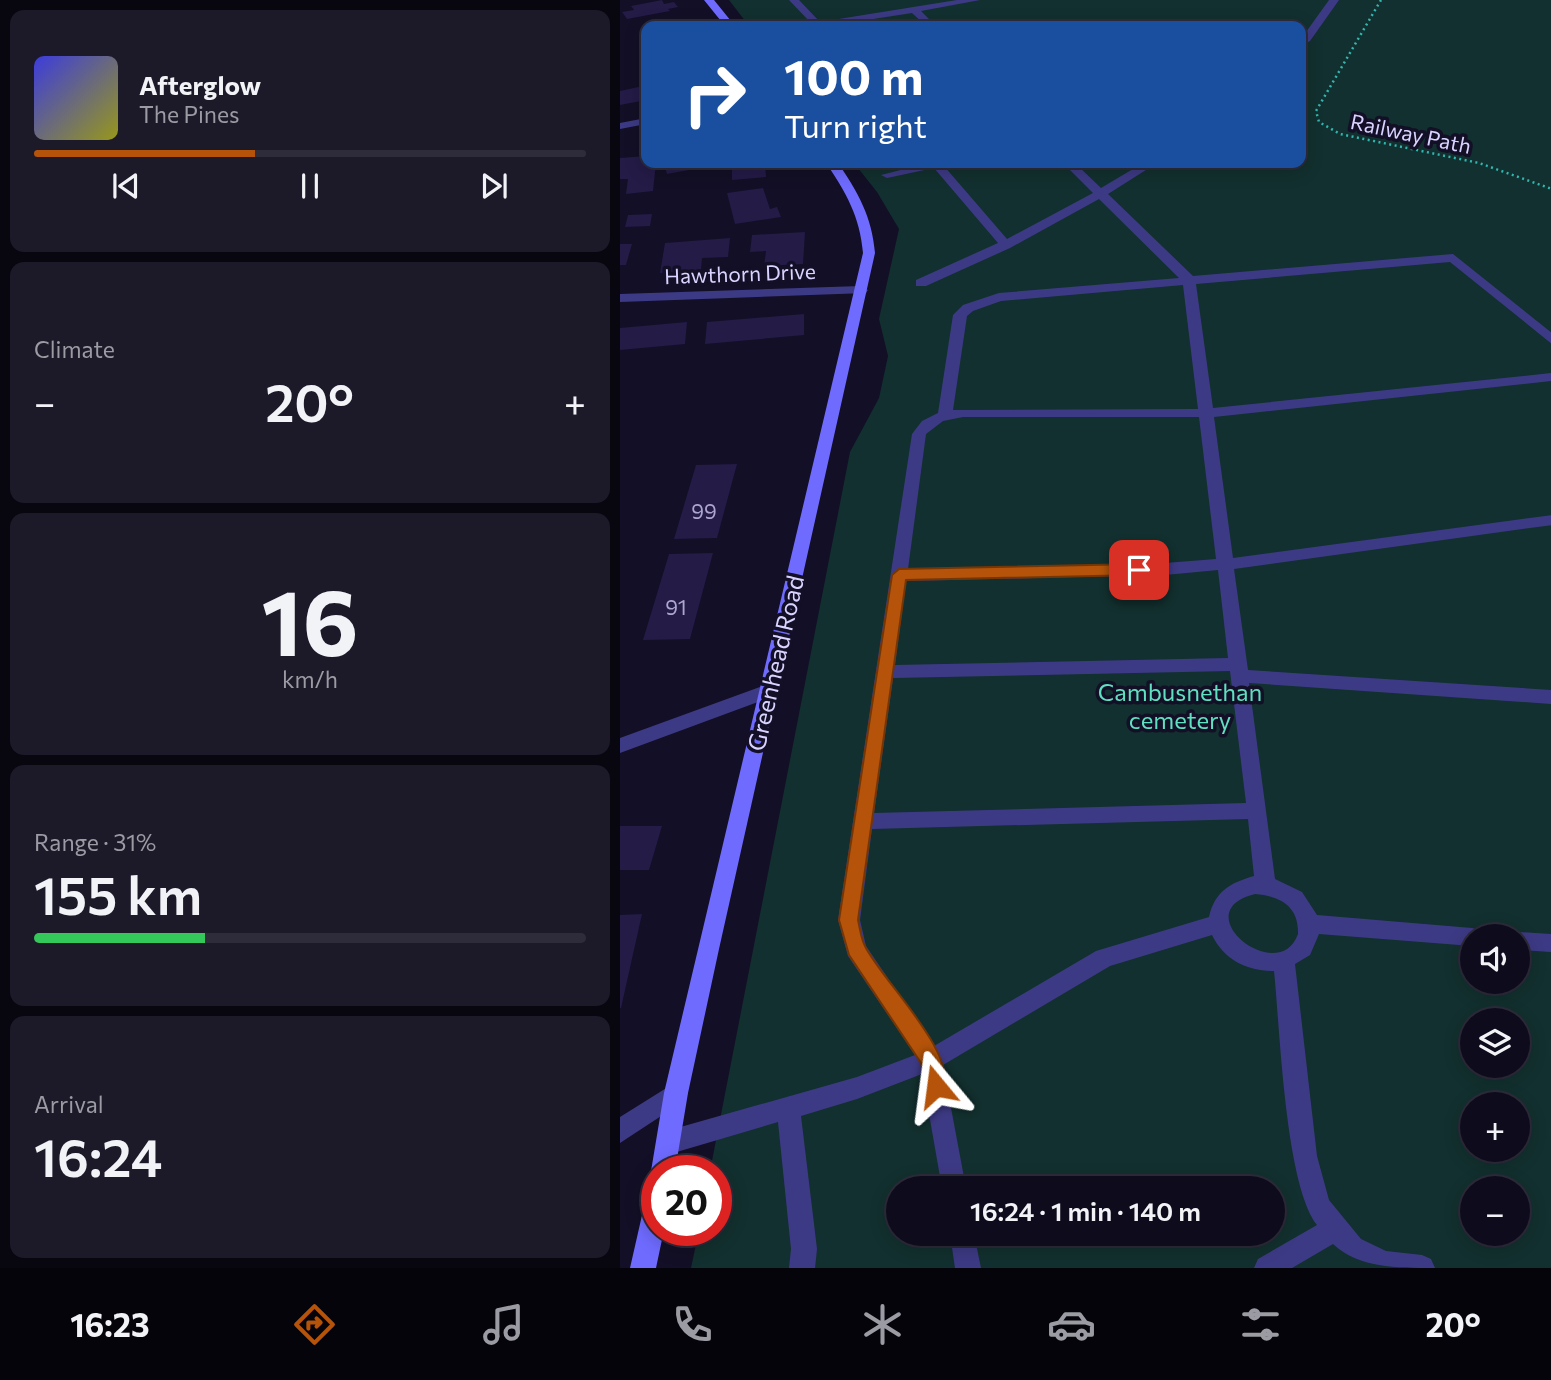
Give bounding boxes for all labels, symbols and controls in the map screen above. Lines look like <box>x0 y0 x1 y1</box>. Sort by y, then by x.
text: 100 m <box>784 45 923 105</box>
icon: right <box>669 49 760 140</box>
text: Afterglow <box>139 69 261 100</box>
text: The Pines <box>139 100 240 128</box>
text: Turn right <box>784 105 927 145</box>
street label: Railway Path <box>1348 108 1474 158</box>
icon: previous <box>107 167 145 205</box>
icon: pause <box>291 167 329 205</box>
icon: next <box>475 167 513 205</box>
street label: Hawthorn Drive <box>664 258 816 288</box>
text: Climate <box>34 335 115 363</box>
text: 20° <box>265 369 354 433</box>
text: − <box>34 378 56 425</box>
text: + <box>564 378 586 425</box>
house number: 99 <box>691 498 717 523</box>
pin <box>1109 540 1169 600</box>
icon: arrive <box>1120 551 1158 589</box>
text: 16 <box>261 563 359 675</box>
street label: Greenhead Road <box>741 572 809 754</box>
house number: 91 <box>665 594 687 619</box>
text: km/h <box>282 665 338 693</box>
park label: Cambusnethan cemetery <box>1098 677 1262 734</box>
text: Range · 31% <box>34 828 156 856</box>
text: 155 km <box>34 862 202 926</box>
map controls <box>1460 924 1530 1246</box>
button: sound <box>1460 924 1530 994</box>
button: layers <box>1460 1008 1530 1078</box>
position arrow <box>899 1049 973 1123</box>
text: Arrival <box>34 1090 104 1118</box>
button: + <box>1460 1092 1530 1162</box>
text: 16:24 <box>34 1124 163 1188</box>
speed limit sign: 20 <box>641 1155 732 1246</box>
button: − <box>1460 1176 1530 1246</box>
text: 16:24 · 1 min · 140 m <box>970 1195 1201 1226</box>
icon: directions <box>290 1300 339 1349</box>
icon: music <box>479 1300 528 1349</box>
icon: phone <box>668 1300 717 1349</box>
icon: climate <box>858 1300 907 1349</box>
icon: car <box>1047 1300 1096 1349</box>
icon: filters <box>1236 1300 1285 1349</box>
text: 16:23 <box>70 1304 150 1344</box>
text: 20° <box>1426 1304 1481 1344</box>

